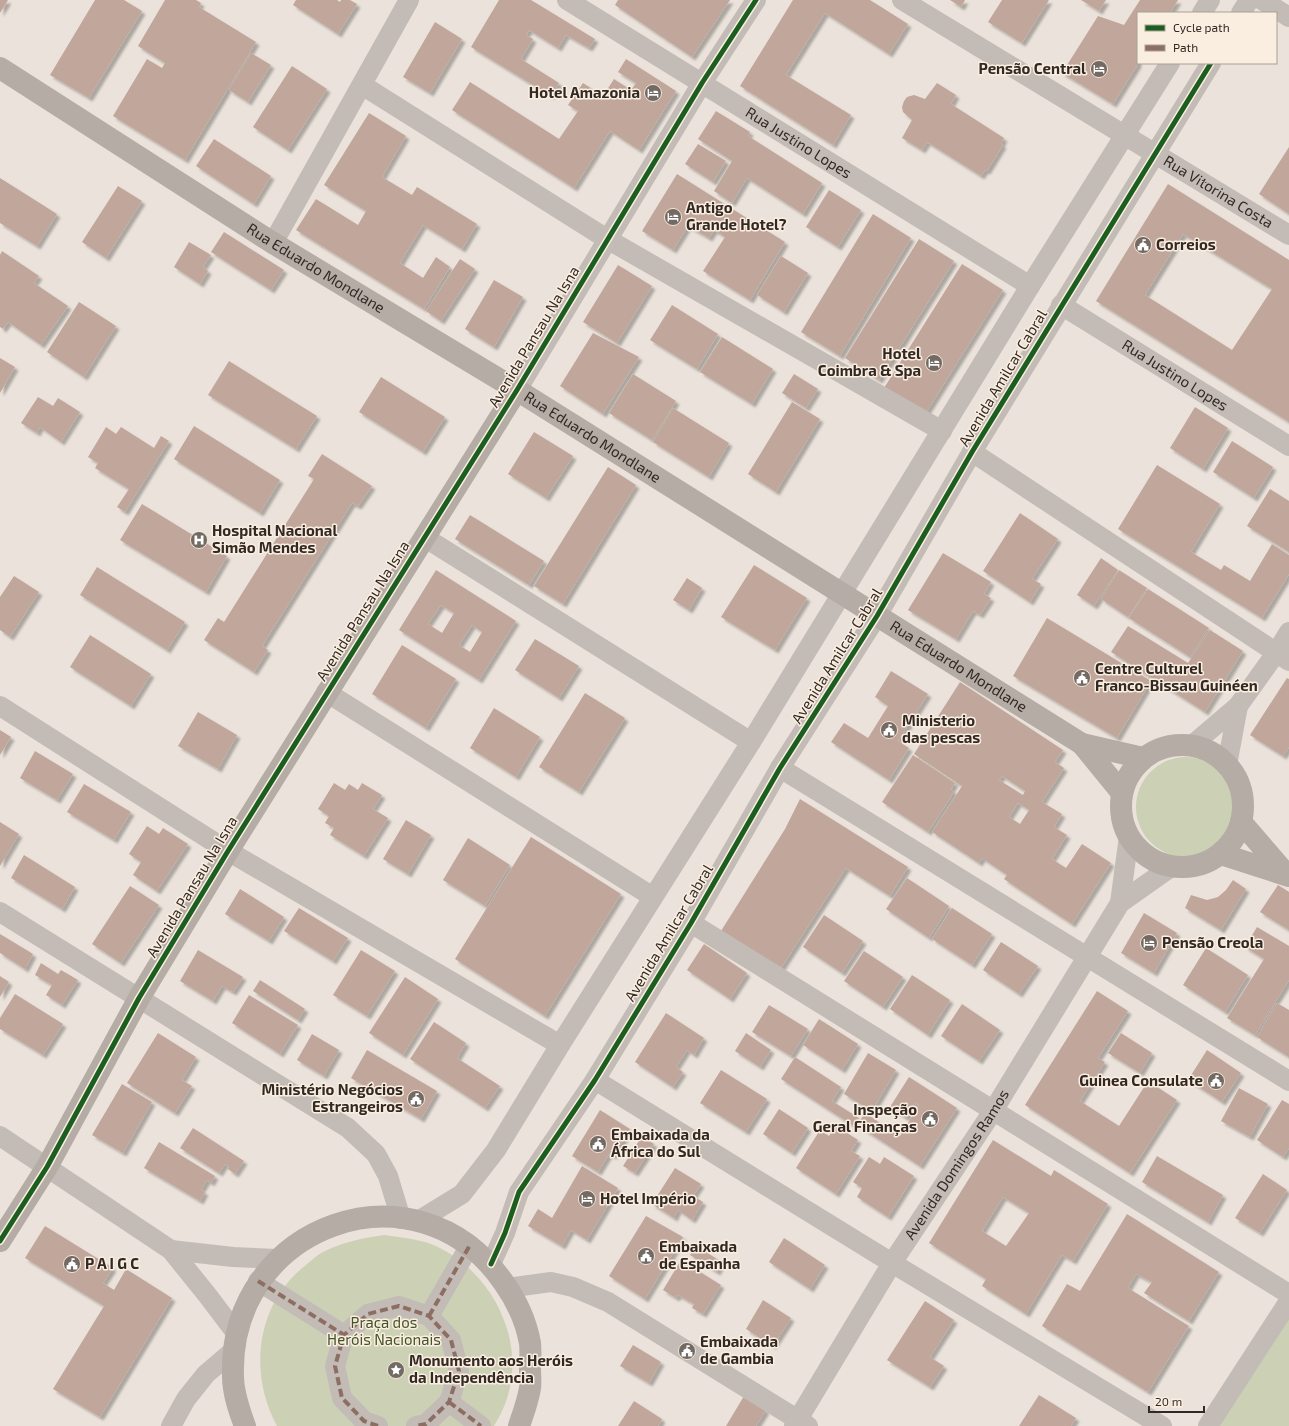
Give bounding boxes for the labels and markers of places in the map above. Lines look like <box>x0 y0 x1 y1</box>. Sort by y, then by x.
place label: Pensão Central <box>978 59 1086 77</box>
hotel icon: Pensão Central <box>1089 59 1109 79</box>
place label: Hotel Amazonia <box>529 83 640 101</box>
hotel icon: Hotel Amazonia <box>643 83 663 103</box>
place label: Antigo Grande Hotel? <box>686 198 787 233</box>
hotel icon: Antigo Grande Hotel? <box>663 207 683 227</box>
public building icon: Correios <box>1133 235 1153 255</box>
place label: Correios <box>1156 235 1216 253</box>
place label: Hotel Coimbra & Spa <box>818 344 921 379</box>
hotel icon: Hotel Coimbra & Spa <box>924 353 944 373</box>
place label: Hospital Nacional Simão Mendes <box>212 521 337 556</box>
hospital icon: Hospital Nacional Simão Mendes <box>189 530 209 550</box>
place label: Centre Culturel Franco-Bissau Guinéen <box>1095 659 1258 694</box>
public building icon: Centre Culturel Franco-Bissau Guinéen <box>1072 668 1092 688</box>
place label: Ministerio das pescas <box>902 711 980 746</box>
public building icon: Ministerio das pescas <box>879 720 899 740</box>
hotel icon: Pensão Creola <box>1139 933 1159 953</box>
place label: Pensão Creola <box>1162 933 1263 951</box>
place label: Guinea Consulate <box>1079 1071 1203 1089</box>
public building icon: Guinea Consulate <box>1206 1071 1226 1091</box>
place label: Ministério Negócios Estrangeiros <box>261 1080 403 1115</box>
public building icon: Ministério Negócios Estrangeiros <box>406 1089 426 1109</box>
place label: Inspeção Geral Finanças <box>813 1100 917 1137</box>
public building icon: Inspeção Geral Finanças <box>920 1109 940 1129</box>
place label: Embaixada da África do Sul <box>611 1125 710 1160</box>
public building icon: Embaixada da África do Sul <box>588 1134 608 1154</box>
hotel icon: Hotel Império <box>577 1189 597 1209</box>
place label: Hotel Império <box>600 1189 696 1207</box>
place label: Embaixada de Espanha <box>659 1237 740 1272</box>
public building icon: Embaixada de Espanha <box>636 1246 656 1266</box>
public building icon: P A I G C <box>62 1254 82 1274</box>
place label: P A I G C <box>85 1254 139 1272</box>
place label: Embaixada de Gambia <box>700 1332 778 1367</box>
public building icon: Embaixada de Gambia <box>677 1341 697 1361</box>
place label: Monumento aos Heróis da Independência <box>409 1351 573 1386</box>
place icon: Monumento aos Heróis da Independência <box>386 1360 406 1380</box>

